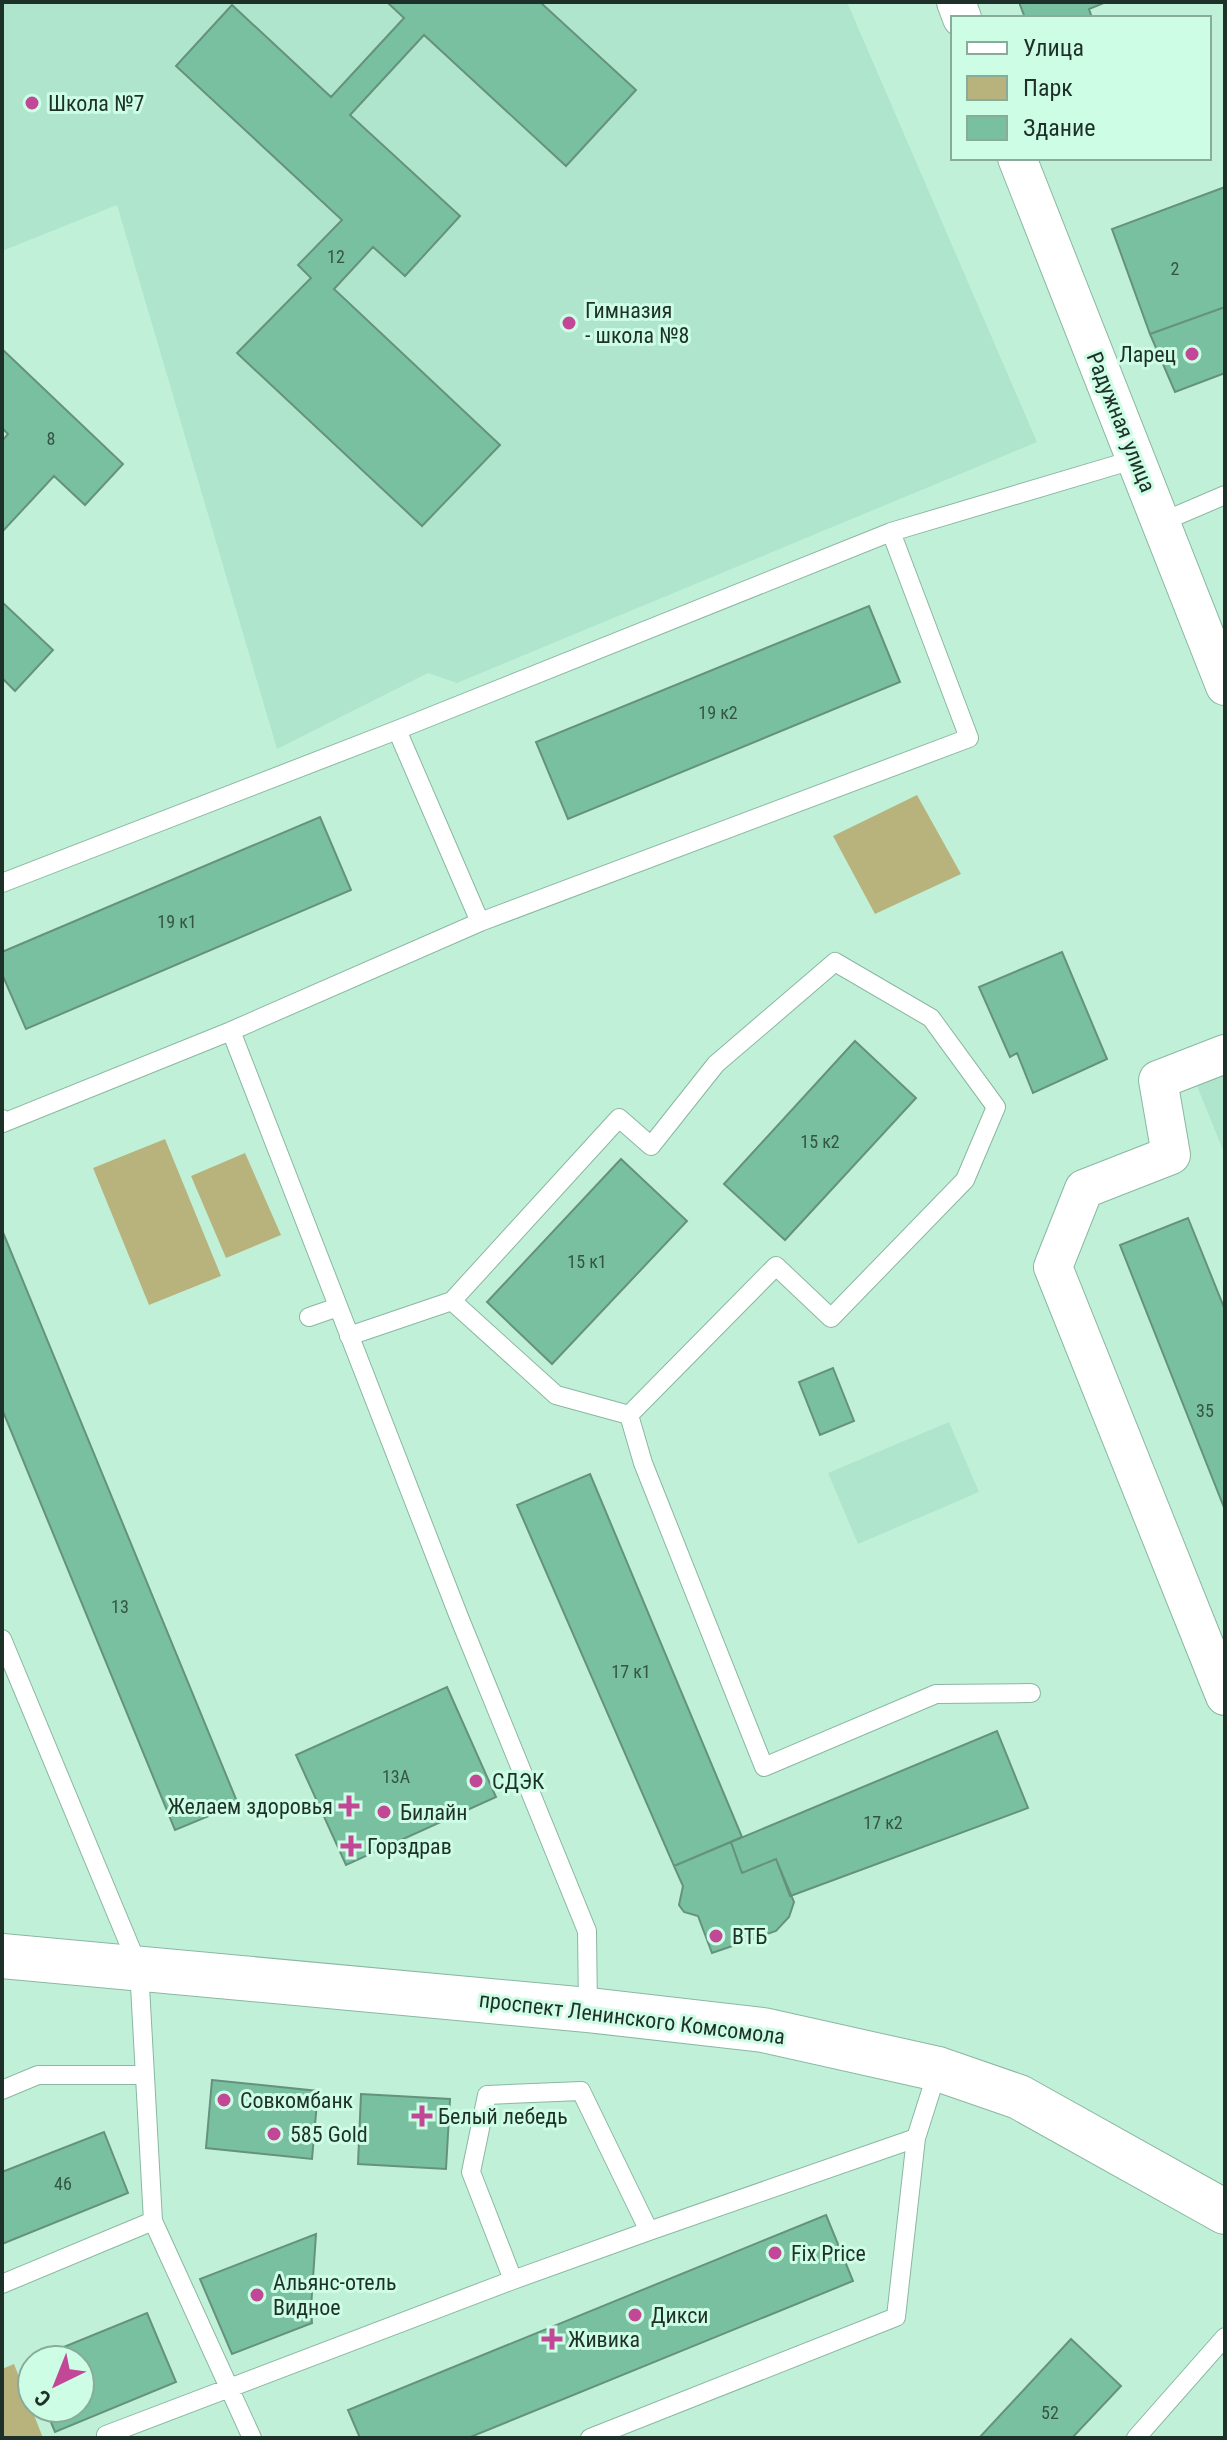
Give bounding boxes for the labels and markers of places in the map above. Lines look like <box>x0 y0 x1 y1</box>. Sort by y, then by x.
place label: Школа №7 <box>48 91 144 116</box>
marker: Школа №7 <box>23 94 41 112</box>
place label: Гимназия - школа №8 <box>585 298 689 348</box>
marker: Гимназия - школа №8 <box>560 314 578 332</box>
place label: Ларец <box>1119 342 1176 367</box>
marker: Ларец <box>1183 345 1201 363</box>
place label: СДЭК <box>492 1769 545 1794</box>
marker: СДЭК <box>467 1772 485 1790</box>
place label: Желаем здоровья <box>167 1794 333 1819</box>
marker: Желаем здоровья <box>340 1797 358 1815</box>
place label: Билайн <box>400 1800 467 1825</box>
marker: Билайн <box>375 1803 393 1821</box>
place label: Горздрав <box>367 1834 452 1859</box>
marker: Горздрав <box>342 1837 360 1855</box>
place label: ВТБ <box>732 1924 767 1949</box>
marker: ВТБ <box>707 1927 725 1945</box>
place label: Совкомбанк <box>240 2088 354 2113</box>
marker: Совкомбанк <box>215 2091 233 2109</box>
place label: Белый лебедь <box>438 2104 568 2129</box>
marker: Белый лебедь <box>413 2107 431 2125</box>
place label: 585 Gold <box>290 2122 368 2147</box>
marker: 585 Gold <box>265 2125 283 2143</box>
place label: Fix Price <box>791 2241 866 2266</box>
marker: Fix Price <box>766 2244 784 2262</box>
place label: Альянс-отель Видное <box>273 2270 396 2320</box>
marker: Альянс-отель Видное <box>248 2286 266 2304</box>
place label: Дикси <box>651 2303 709 2328</box>
marker: Дикси <box>626 2306 644 2324</box>
place label: Живика <box>568 2327 640 2352</box>
marker: Живика <box>543 2330 561 2348</box>

